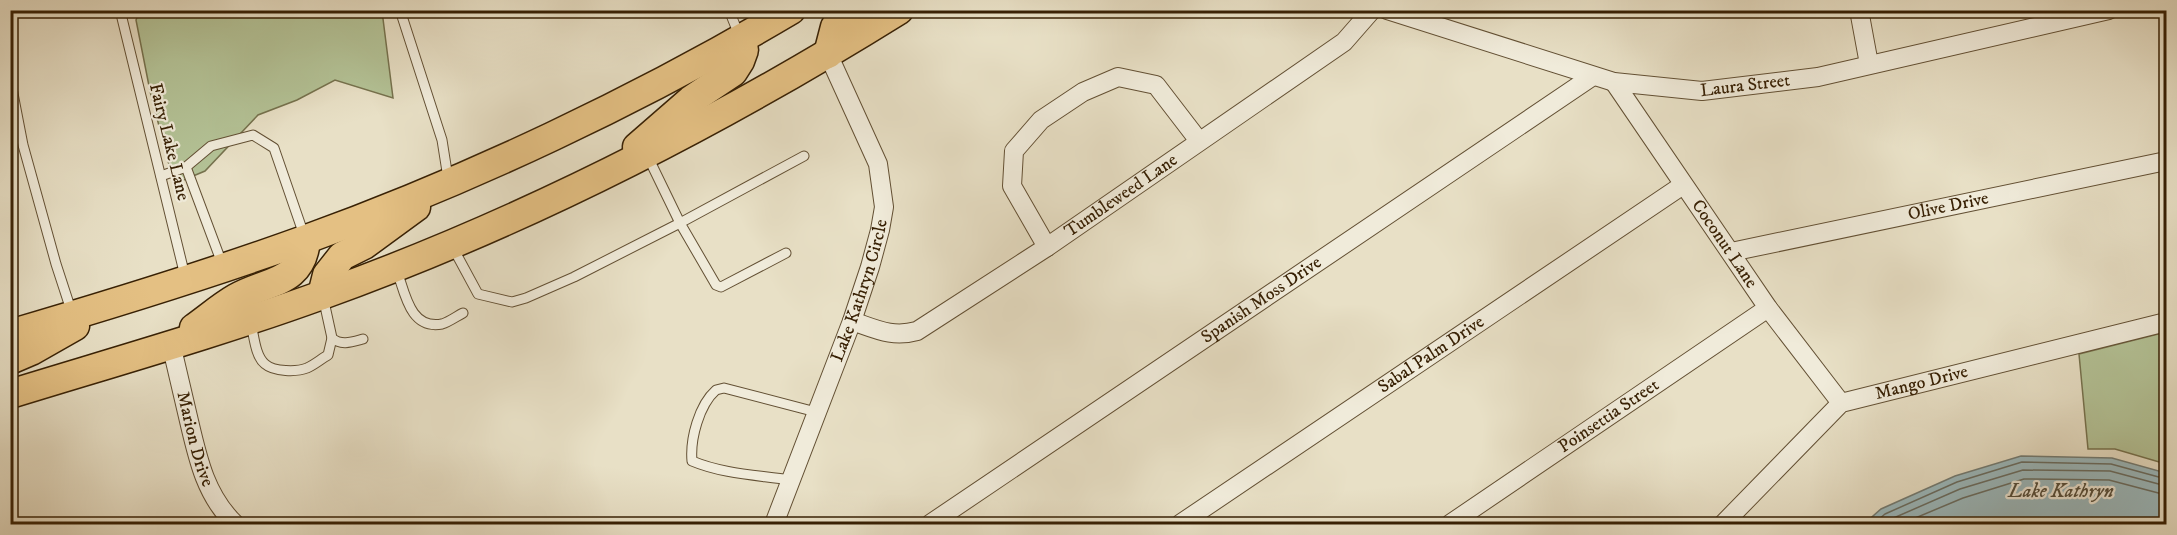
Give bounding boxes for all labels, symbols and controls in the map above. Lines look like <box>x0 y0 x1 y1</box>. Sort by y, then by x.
street label: Laura Street <box>1699 69 1791 102</box>
street label: Fairy Lake Lane <box>144 81 194 203</box>
street label: Tumbleweed Lane <box>1060 149 1182 242</box>
street label: Olive Drive <box>1906 187 1991 226</box>
street label: Coconut Lane <box>1686 195 1762 292</box>
street label: Lake Kathryn Circle <box>826 218 893 365</box>
street label: Spanish Moss Drive <box>1197 252 1326 348</box>
street label: Sabal Palm Drive <box>1374 311 1489 398</box>
street label: Mango Drive <box>1873 361 1970 405</box>
street label: Poinsettia Street <box>1554 374 1663 458</box>
street label: Marion Drive <box>171 389 218 490</box>
water label: Lake Kathryn <box>2007 479 2114 504</box>

